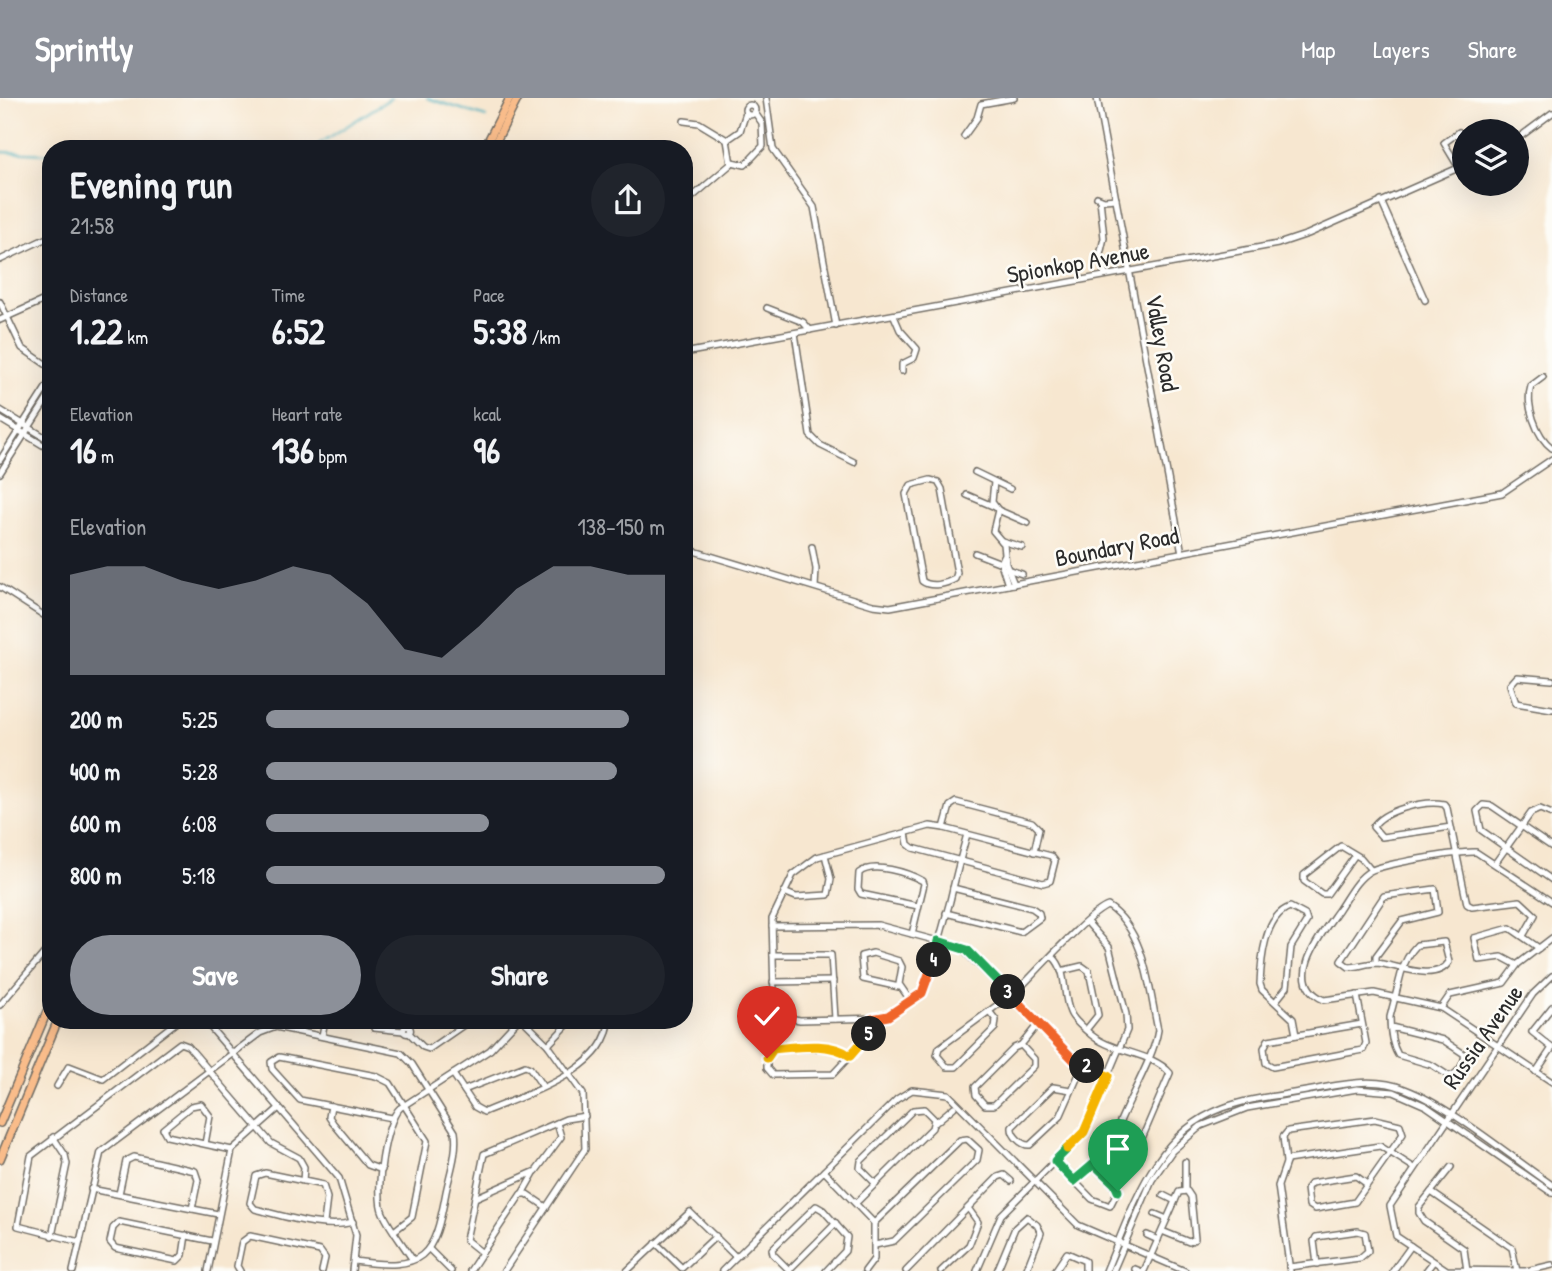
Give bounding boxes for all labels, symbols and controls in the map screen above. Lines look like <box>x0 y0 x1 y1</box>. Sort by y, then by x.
text: Sprintly <box>35 27 133 71</box>
text: Map <box>1301 33 1335 65</box>
text: Layers <box>1373 33 1430 65</box>
text: Share <box>1468 33 1517 65</box>
map controls <box>1452 119 1529 196</box>
button: layers <box>1452 119 1529 196</box>
text: Evening run <box>70 158 233 210</box>
button: share <box>591 163 665 237</box>
text: 21:58 <box>70 210 114 241</box>
street label: Spionkop Avenue <box>1004 234 1152 290</box>
text: Distance <box>70 282 128 308</box>
text: Time <box>272 282 305 308</box>
text: Pace <box>473 282 505 308</box>
street label: Valley Road <box>1139 292 1187 394</box>
text: 1.22 <box>70 308 123 355</box>
text: 6:52 <box>272 308 325 355</box>
text: 5:38 <box>473 308 527 355</box>
text: km <box>123 324 148 350</box>
text: /km <box>527 324 560 350</box>
text: Elevation <box>70 401 133 427</box>
text: Heart rate <box>272 401 343 427</box>
text: kcal <box>473 401 501 427</box>
text: 16 <box>70 427 97 474</box>
text: 136 <box>272 427 314 474</box>
text: 96 <box>473 427 500 474</box>
text: m <box>97 443 114 469</box>
text: bpm <box>314 443 347 469</box>
text: Elevation <box>70 511 146 542</box>
text: 138–150 m <box>577 511 665 542</box>
street label: Boundary Road <box>1052 518 1181 574</box>
text: 200 m <box>70 704 122 735</box>
text: 5:25 <box>182 704 218 735</box>
text: 400 m <box>70 756 120 787</box>
text: 5:28 <box>182 756 218 787</box>
text: 600 m <box>70 808 121 839</box>
text: 6:08 <box>182 808 217 839</box>
text: 800 m <box>70 860 122 891</box>
text: 5:18 <box>182 860 215 891</box>
button: Save <box>70 935 361 1015</box>
button: Share <box>375 935 665 1015</box>
pin: 4 <box>916 942 951 978</box>
text: 4 <box>930 946 937 972</box>
pin: 3 <box>990 974 1026 1010</box>
text: 3 <box>1003 978 1012 1004</box>
street label: Russia Avenue <box>1435 978 1530 1095</box>
pin <box>737 986 797 1058</box>
icon: check <box>748 997 786 1035</box>
pin: 5 <box>852 1016 886 1052</box>
text: 5 <box>864 1020 873 1046</box>
pin: 2 <box>1070 1048 1104 1084</box>
text: 2 <box>1082 1052 1091 1078</box>
pin <box>1088 1119 1148 1191</box>
icon: arrive <box>1099 1130 1137 1168</box>

